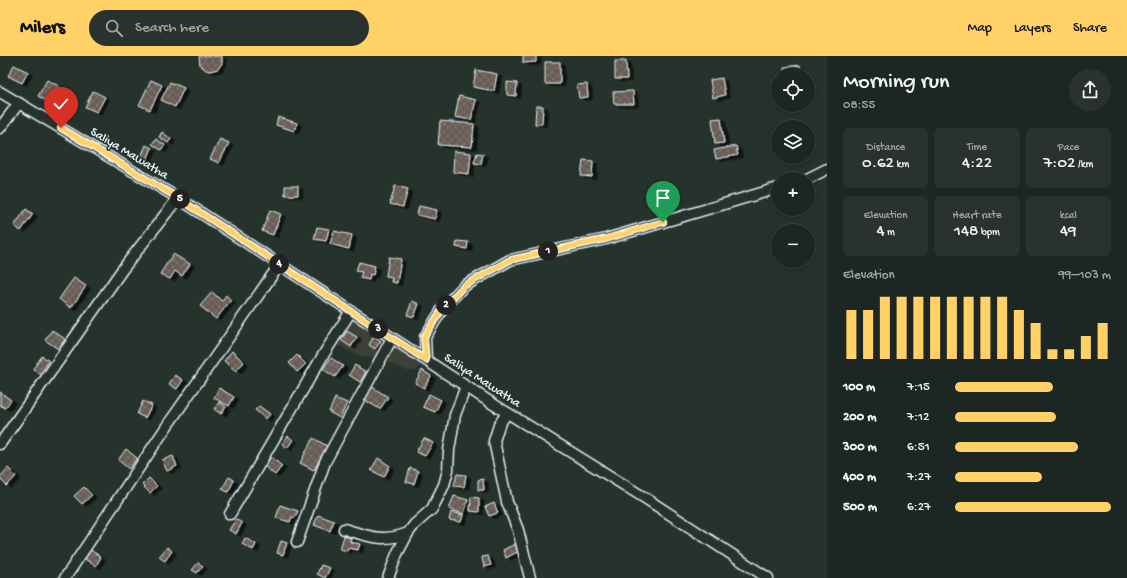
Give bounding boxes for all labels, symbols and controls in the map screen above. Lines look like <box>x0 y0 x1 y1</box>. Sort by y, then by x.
search box <box>89 10 369 46</box>
text: Milers <box>20 17 65 40</box>
icon: search <box>103 17 125 39</box>
text: Search here <box>135 19 209 37</box>
text: Map <box>968 20 992 37</box>
text: Layers <box>1014 20 1051 37</box>
text: Share <box>1073 20 1107 37</box>
map controls <box>771 68 815 268</box>
button: locate <box>771 68 815 112</box>
button: share <box>1069 69 1111 111</box>
text: Morning run <box>843 70 949 96</box>
pin <box>44 87 78 128</box>
icon: check <box>50 93 72 115</box>
text: 08:55 <box>843 98 875 113</box>
button: layers <box>771 120 815 164</box>
street label: Saliya Mawatha <box>87 125 172 184</box>
text: Distance <box>866 142 905 154</box>
text: Time <box>967 142 987 154</box>
text: Pace <box>1058 142 1079 154</box>
text: 0.62 <box>862 154 894 174</box>
text: 4:22 <box>962 154 992 174</box>
text: 7:02 <box>1043 154 1075 174</box>
text: km <box>894 159 909 171</box>
text: /km <box>1075 159 1093 171</box>
button: + <box>771 172 815 216</box>
pin <box>646 181 680 222</box>
icon: arrive <box>652 187 674 209</box>
pin: 5 <box>170 189 190 209</box>
text: 5 <box>177 193 183 205</box>
text: Elevation <box>864 210 908 222</box>
text: Heart rate <box>952 210 1002 222</box>
text: kcal <box>1060 210 1077 222</box>
text: 4 <box>876 222 884 242</box>
text: 148 <box>954 222 978 242</box>
text: 49 <box>1060 222 1077 242</box>
button: − <box>771 224 815 268</box>
text: m <box>884 227 895 239</box>
text: bpm <box>978 227 1000 239</box>
pin: 1 <box>538 241 558 261</box>
text: 1 <box>546 245 550 257</box>
pin: 4 <box>269 254 289 274</box>
text: 4 <box>276 258 282 270</box>
text: Elevation <box>843 268 895 283</box>
text: 99–103 m <box>1058 268 1111 283</box>
pin: 2 <box>436 295 456 315</box>
text: 2 <box>443 299 449 311</box>
pin: 3 <box>368 319 388 339</box>
text: 3 <box>375 323 381 335</box>
street label: Saliya Mawatha <box>441 351 524 412</box>
text: 100 m <box>843 380 875 395</box>
text: 7:15 <box>907 380 930 395</box>
text: 200 m <box>843 410 876 425</box>
text: 7:12 <box>907 410 929 425</box>
text: 300 m <box>843 440 877 455</box>
text: 6:51 <box>907 440 930 455</box>
text: 400 m <box>843 470 876 485</box>
text: 7:27 <box>907 470 931 485</box>
text: 500 m <box>843 500 877 515</box>
text: 6:27 <box>907 500 931 515</box>

